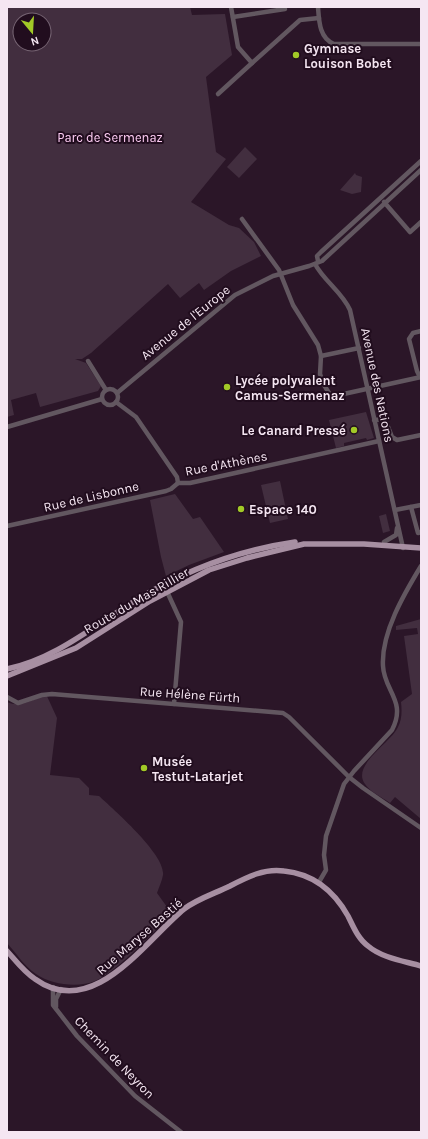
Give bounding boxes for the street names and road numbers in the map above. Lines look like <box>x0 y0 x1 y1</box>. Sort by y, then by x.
street label: Avenue de l'Europe <box>138 282 233 363</box>
street label: Avenue des Nations <box>358 326 397 444</box>
street label: Rue d'Athènes <box>184 448 269 479</box>
street label: Rue de Lisbonne <box>42 478 140 515</box>
street label: Route du Mas Rillier <box>81 564 192 637</box>
street label: Rue Hélène Fürth <box>139 684 241 705</box>
street label: Rue Maryse Bastié <box>93 895 185 978</box>
street label: Chemin de Neyron <box>72 1013 158 1101</box>

